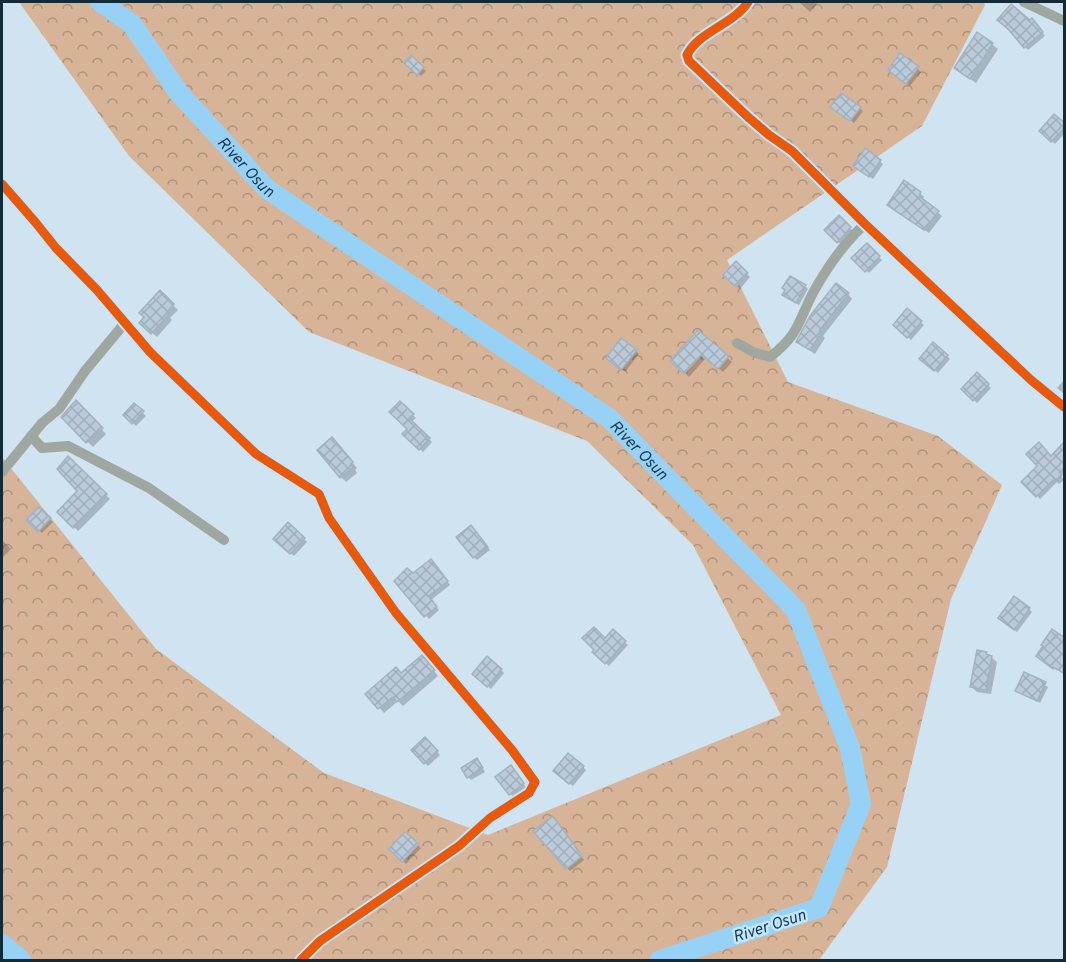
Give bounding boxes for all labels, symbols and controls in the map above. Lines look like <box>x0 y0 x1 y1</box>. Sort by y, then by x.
water label: River Osun <box>212 133 278 203</box>
water label: River Osun <box>605 417 672 485</box>
water label: River Osun <box>731 906 809 948</box>

